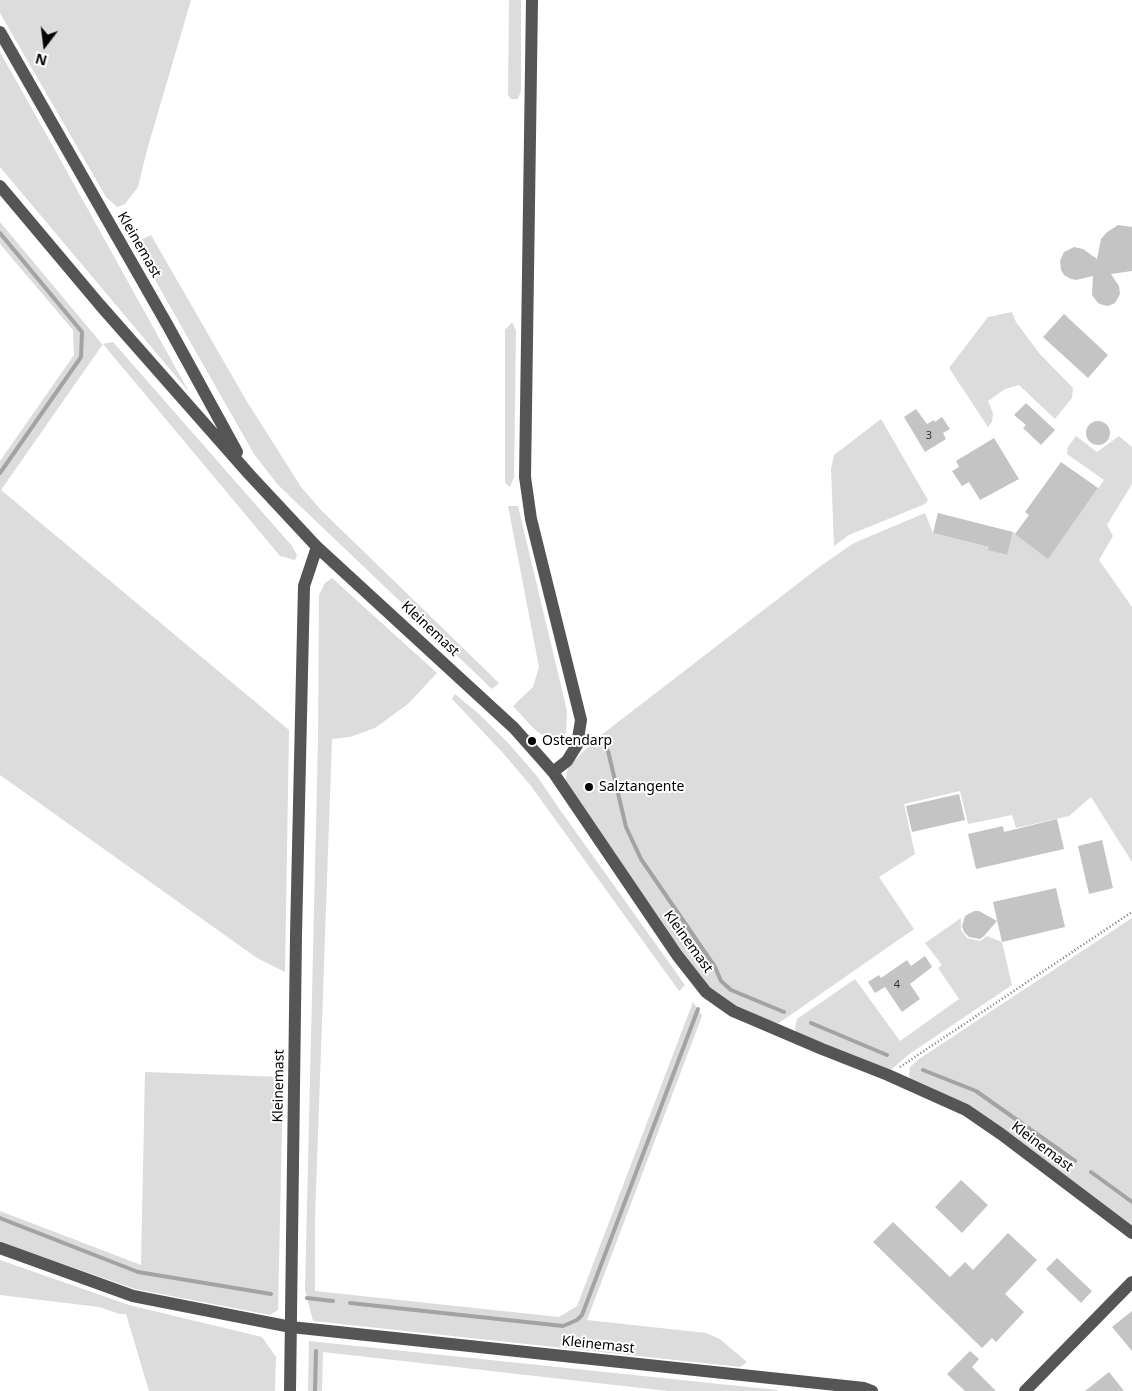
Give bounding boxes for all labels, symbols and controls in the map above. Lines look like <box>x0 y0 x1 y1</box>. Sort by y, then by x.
north arrow <box>20 20 70 70</box>
text: N <box>33 49 49 71</box>
street label: Kleinemast <box>113 209 165 281</box>
house number: 3 <box>926 429 932 443</box>
street label: Kleinemast <box>398 598 462 660</box>
place label: Ostendarp <box>542 733 612 749</box>
marker: Ostendarp <box>526 735 538 747</box>
place label: Salztangente <box>599 779 684 795</box>
marker: Salztangente <box>583 781 595 793</box>
street label: Kleinemast <box>660 908 716 976</box>
house number: 4 <box>894 978 900 992</box>
street label: Kleinemast <box>270 1049 288 1123</box>
street label: Kleinemast <box>1008 1118 1076 1176</box>
street label: Kleinemast <box>561 1333 635 1357</box>

